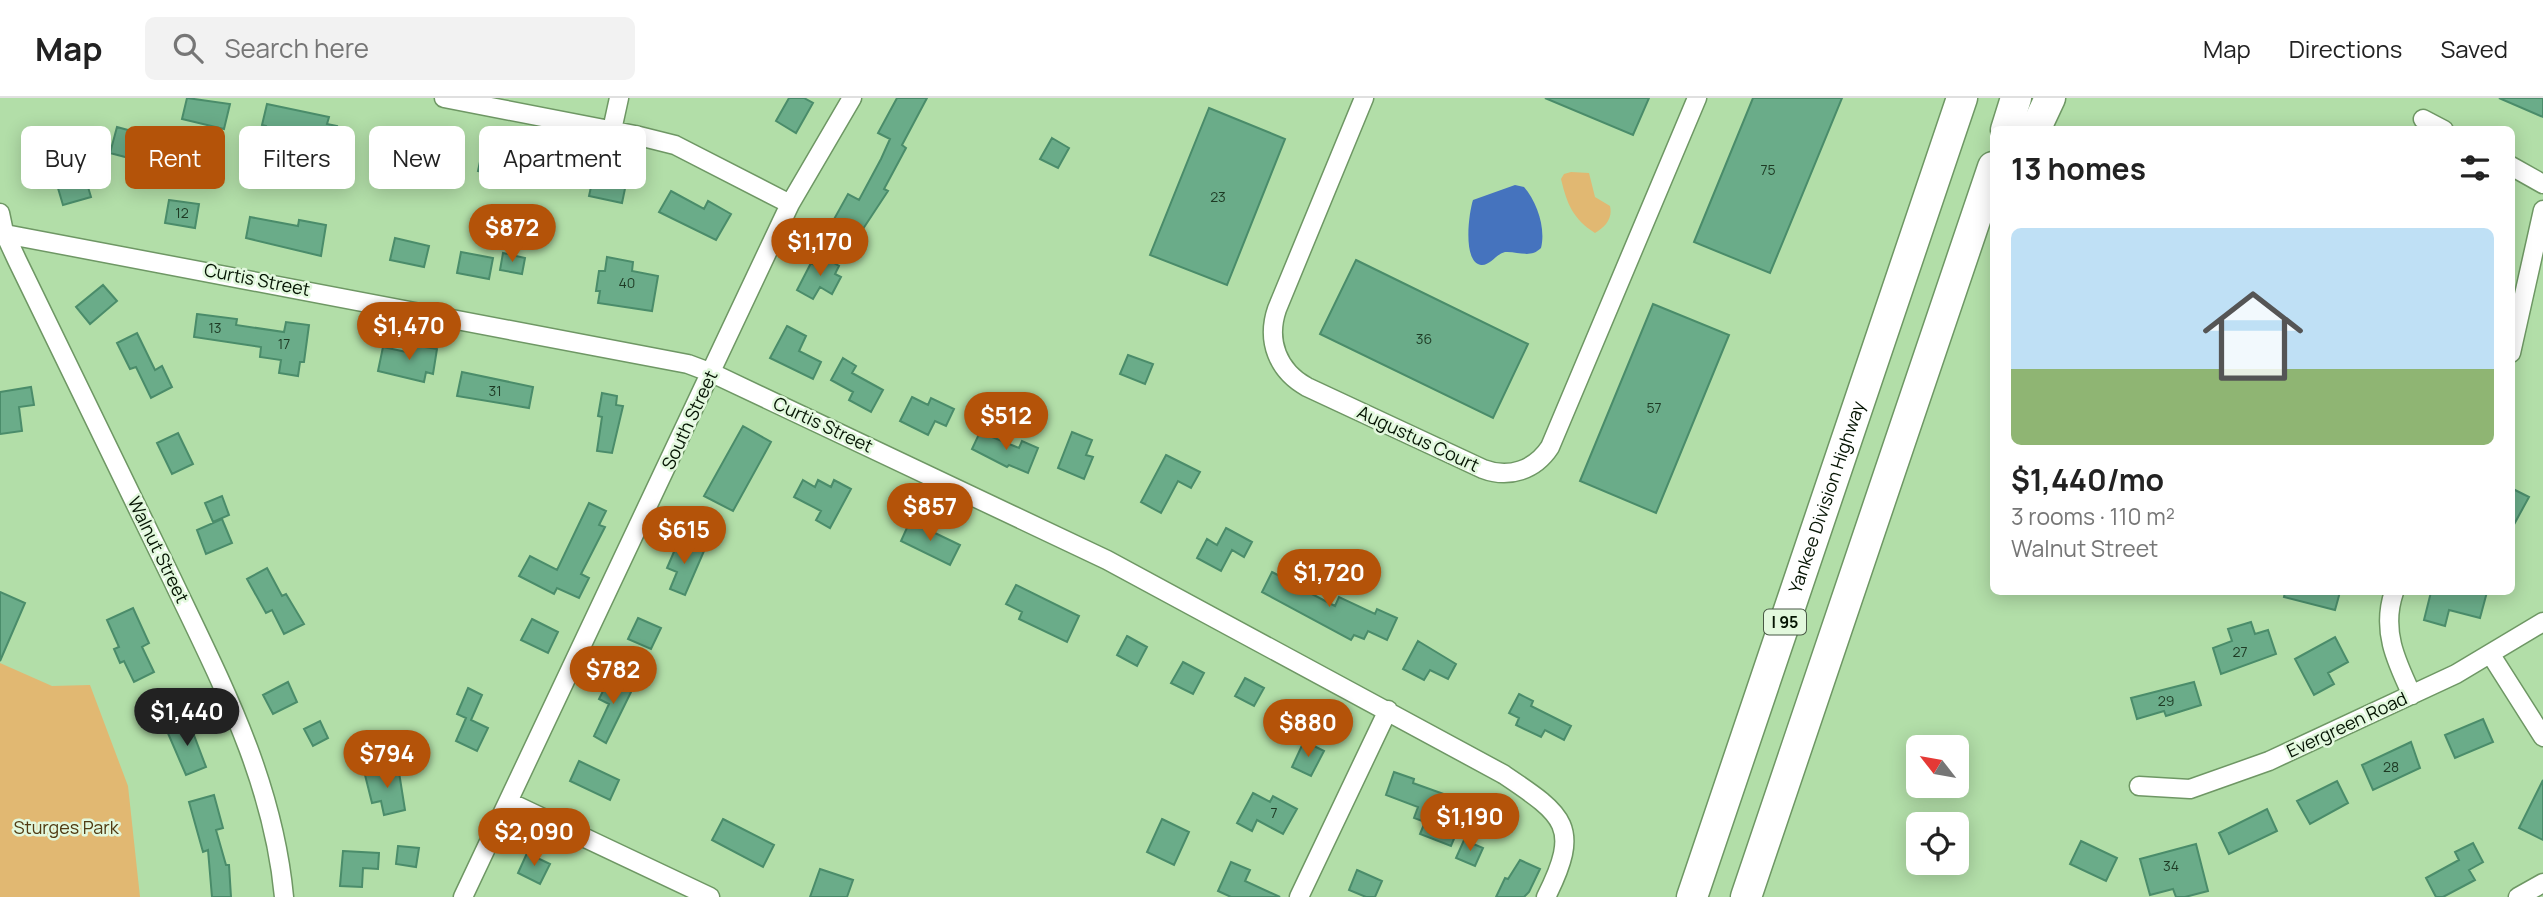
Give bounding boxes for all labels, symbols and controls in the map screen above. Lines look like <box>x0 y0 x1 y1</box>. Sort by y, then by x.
search box <box>145 17 635 80</box>
text: Map <box>35 26 103 71</box>
icon: search <box>169 29 207 67</box>
text: Search here <box>225 30 369 66</box>
text: Map <box>2203 32 2251 65</box>
text: Directions <box>2289 32 2402 65</box>
text: Saved <box>2440 32 2508 65</box>
chip: Buy <box>21 126 111 189</box>
chip: Rent <box>125 126 225 189</box>
chip: Filters <box>239 126 355 189</box>
chip: New <box>369 126 465 189</box>
chip: Apartment <box>479 126 646 189</box>
text: 13 homes <box>2011 148 2146 189</box>
icon: filters <box>2456 149 2494 187</box>
house number: 75 <box>1760 160 1776 179</box>
house number: 23 <box>1210 187 1226 206</box>
house number: 12 <box>175 203 189 222</box>
pin: $872 <box>471 204 553 264</box>
text: $872 <box>485 211 539 243</box>
pin: $1,170 <box>763 218 877 278</box>
text: $1,170 <box>787 225 853 257</box>
street label: Curtis Street <box>202 257 312 301</box>
house number: 40 <box>619 273 635 292</box>
icon: home <box>2190 273 2316 399</box>
pin: $1,470 <box>352 302 466 362</box>
text: $1,470 <box>373 309 445 341</box>
house number: 13 <box>208 318 222 337</box>
house number: 36 <box>1416 329 1432 348</box>
house number: 17 <box>278 334 290 353</box>
street label: South Street <box>656 366 723 473</box>
house number: 31 <box>488 381 502 400</box>
street label: Curtis Street <box>770 391 877 458</box>
pin: $512 <box>965 392 1047 452</box>
street label: Yankee Division Highway <box>1783 397 1870 596</box>
house number: 57 <box>1646 398 1662 417</box>
text: $512 <box>980 399 1032 431</box>
street label: Augustus Court <box>1354 399 1483 477</box>
text: $1,440/mo <box>2011 459 2164 500</box>
pin: $857 <box>889 484 971 543</box>
text: $857 <box>903 490 957 522</box>
street label: Walnut Street <box>123 492 195 607</box>
text: 3 rooms · 110 m² <box>2011 500 2175 532</box>
pin: $615 <box>643 506 725 566</box>
text: $615 <box>658 513 710 545</box>
text: Walnut Street <box>2011 532 2158 564</box>
pin: $1,720 <box>1272 550 1386 609</box>
text: $1,720 <box>1293 556 1365 588</box>
road number: I 95 <box>1764 610 1806 635</box>
house number: 27 <box>2232 642 2248 661</box>
pin: $782 <box>572 646 654 706</box>
text: $782 <box>586 653 640 685</box>
street label: Evergreen Road <box>2282 686 2411 763</box>
pin: $1,440 <box>130 688 244 748</box>
house number: 29 <box>2158 691 2174 710</box>
text: $1,440 <box>150 695 224 727</box>
pin: $880 <box>1267 700 1349 759</box>
text: $880 <box>1279 706 1337 738</box>
pin: $794 <box>346 730 428 790</box>
north arrow <box>1906 735 1969 798</box>
map controls <box>1906 735 1969 875</box>
text: $794 <box>359 737 415 769</box>
house number: 28 <box>2383 757 2399 776</box>
pin: $1,190 <box>1413 794 1527 853</box>
text: $1,190 <box>1436 800 1504 832</box>
house number: 7 <box>1270 803 1278 822</box>
pin: $2,090 <box>477 808 591 868</box>
button: locate <box>1906 812 1969 875</box>
park label: Sturges Park <box>13 815 120 839</box>
text: $2,090 <box>494 815 574 847</box>
house number: 34 <box>2163 856 2179 875</box>

